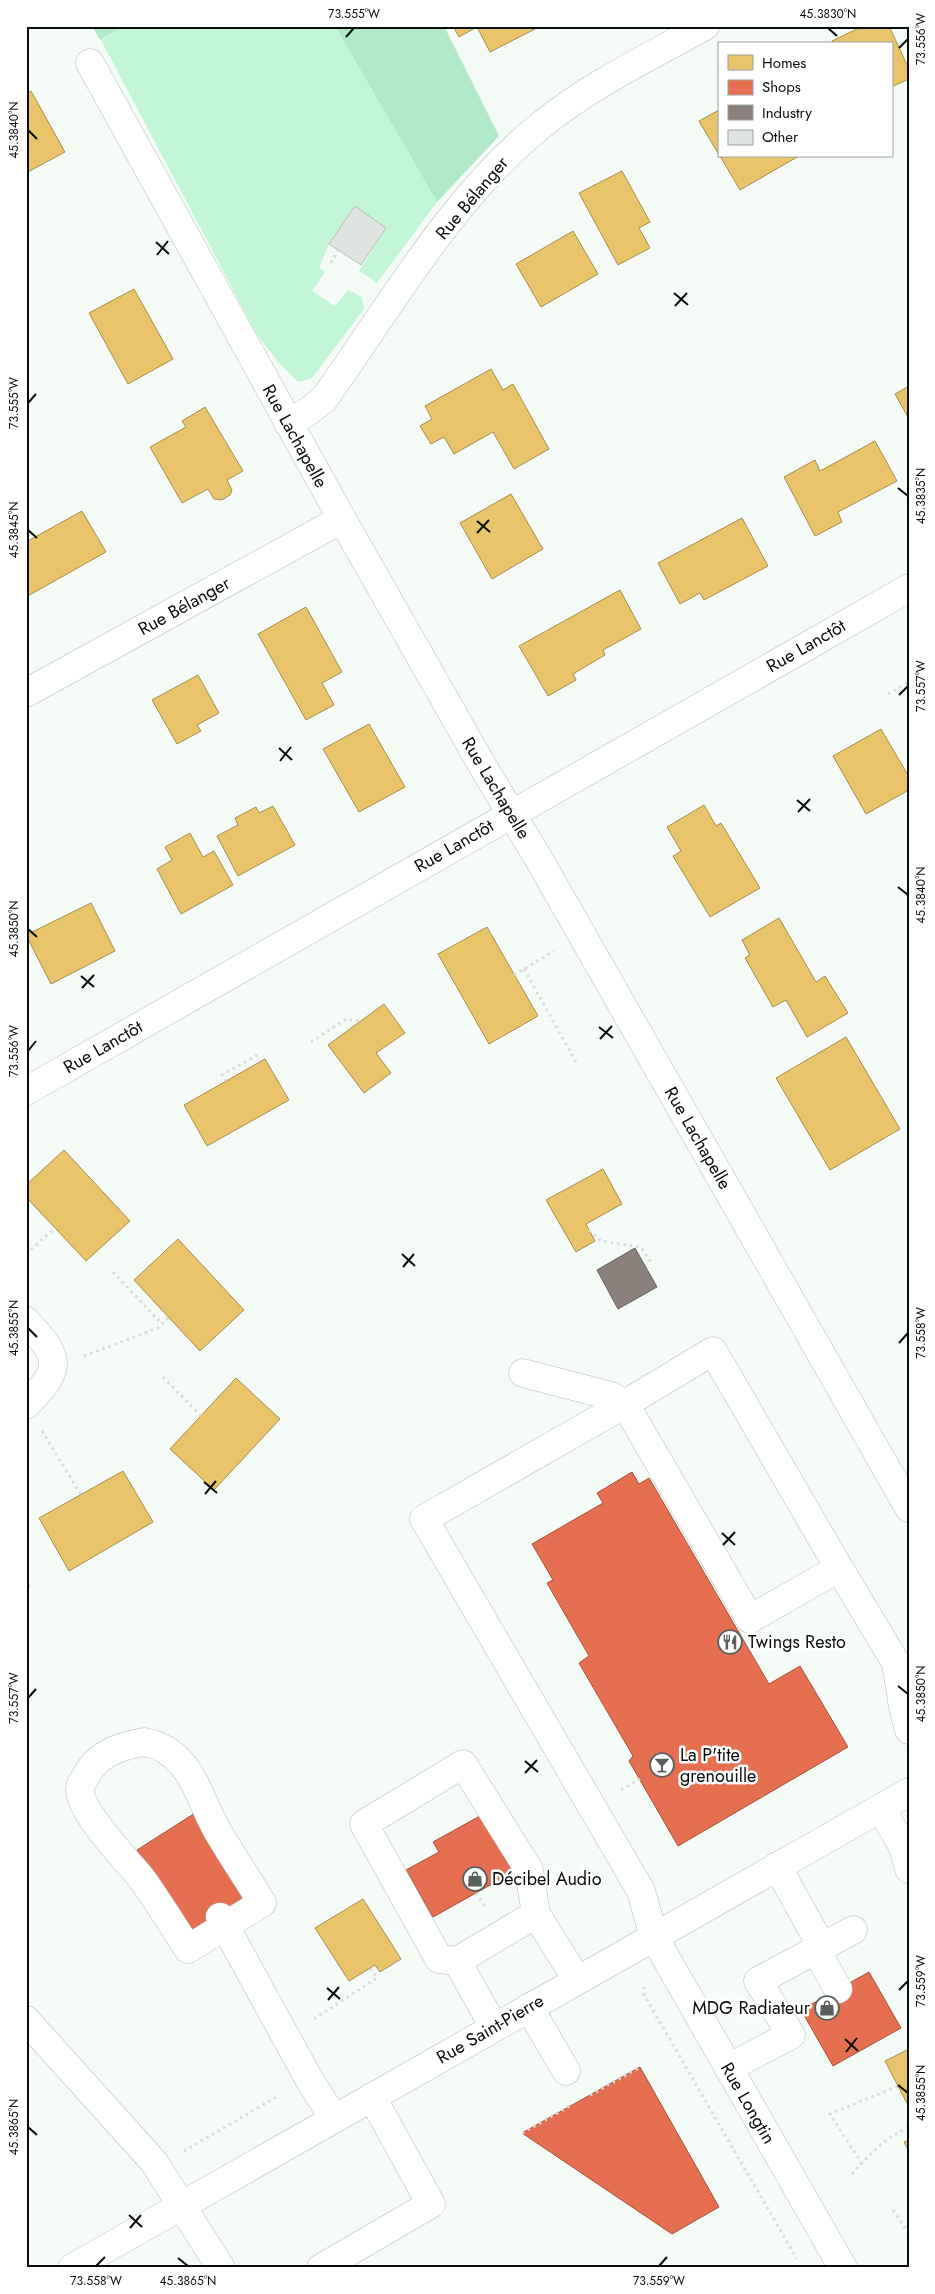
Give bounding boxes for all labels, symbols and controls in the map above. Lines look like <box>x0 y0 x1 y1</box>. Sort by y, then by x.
text: 73.555°W <box>328 5 380 23</box>
text: 45.3830°N <box>800 5 856 23</box>
text: 73.556°W <box>912 13 930 65</box>
legend <box>718 42 892 158</box>
text: Homes <box>762 52 806 74</box>
text: Shops <box>762 76 801 98</box>
text: 45.3840°N <box>5 101 23 159</box>
text: Industry <box>762 102 812 124</box>
text: Other <box>762 126 799 148</box>
street label: Rue Bélanger <box>429 150 515 245</box>
text: 73.555°W <box>5 377 23 429</box>
street label: Rue Lachapelle <box>256 380 334 492</box>
text: 45.3835°N <box>912 468 930 524</box>
text: 45.3845°N <box>5 502 23 558</box>
street label: Rue Bélanger <box>133 570 235 642</box>
street label: Rue Lanctôt <box>762 613 851 679</box>
text: 73.557°W <box>912 660 930 712</box>
street label: Rue Lachapelle <box>455 732 537 844</box>
street label: Rue Lanctôt <box>410 813 499 879</box>
text: 45.3840°N <box>912 866 930 924</box>
text: 45.3850°N <box>5 900 23 958</box>
street label: Rue Lanctôt <box>59 1014 148 1080</box>
text: 73.556°W <box>5 1025 23 1077</box>
street label: Rue Lachapelle <box>658 1082 738 1194</box>
text: 45.3855°N <box>5 1300 23 1356</box>
text: 73.558°W <box>912 1307 930 1359</box>
restaurant icon: Twings Resto <box>717 1629 743 1655</box>
place label: Twings Resto <box>748 1629 846 1655</box>
text: 45.3850°N <box>912 1665 930 1723</box>
text: 73.557°W <box>5 1672 23 1724</box>
place label: La P'tite grenouille <box>680 1742 756 1789</box>
bar icon: La P'tite grenouille <box>649 1752 675 1778</box>
shop icon: Décibel Audio <box>462 1866 488 1892</box>
place label: Décibel Audio <box>492 1866 602 1892</box>
text: 73.559°W <box>912 1955 930 2007</box>
street label: Rue Saint-Pierre <box>431 1988 549 2070</box>
place label: MDG Radiateur <box>692 1995 811 2021</box>
shop icon: MDG Radiateur <box>814 1995 840 2021</box>
street label: Rue Longtin <box>714 2057 782 2149</box>
text: 45.3855°N <box>912 2065 930 2121</box>
text: 45.3865°N <box>5 2099 23 2155</box>
text: 73.558°W <box>70 2272 122 2290</box>
text: 45.3865°N <box>160 2272 216 2290</box>
text: 73.559°W <box>633 2272 685 2290</box>

